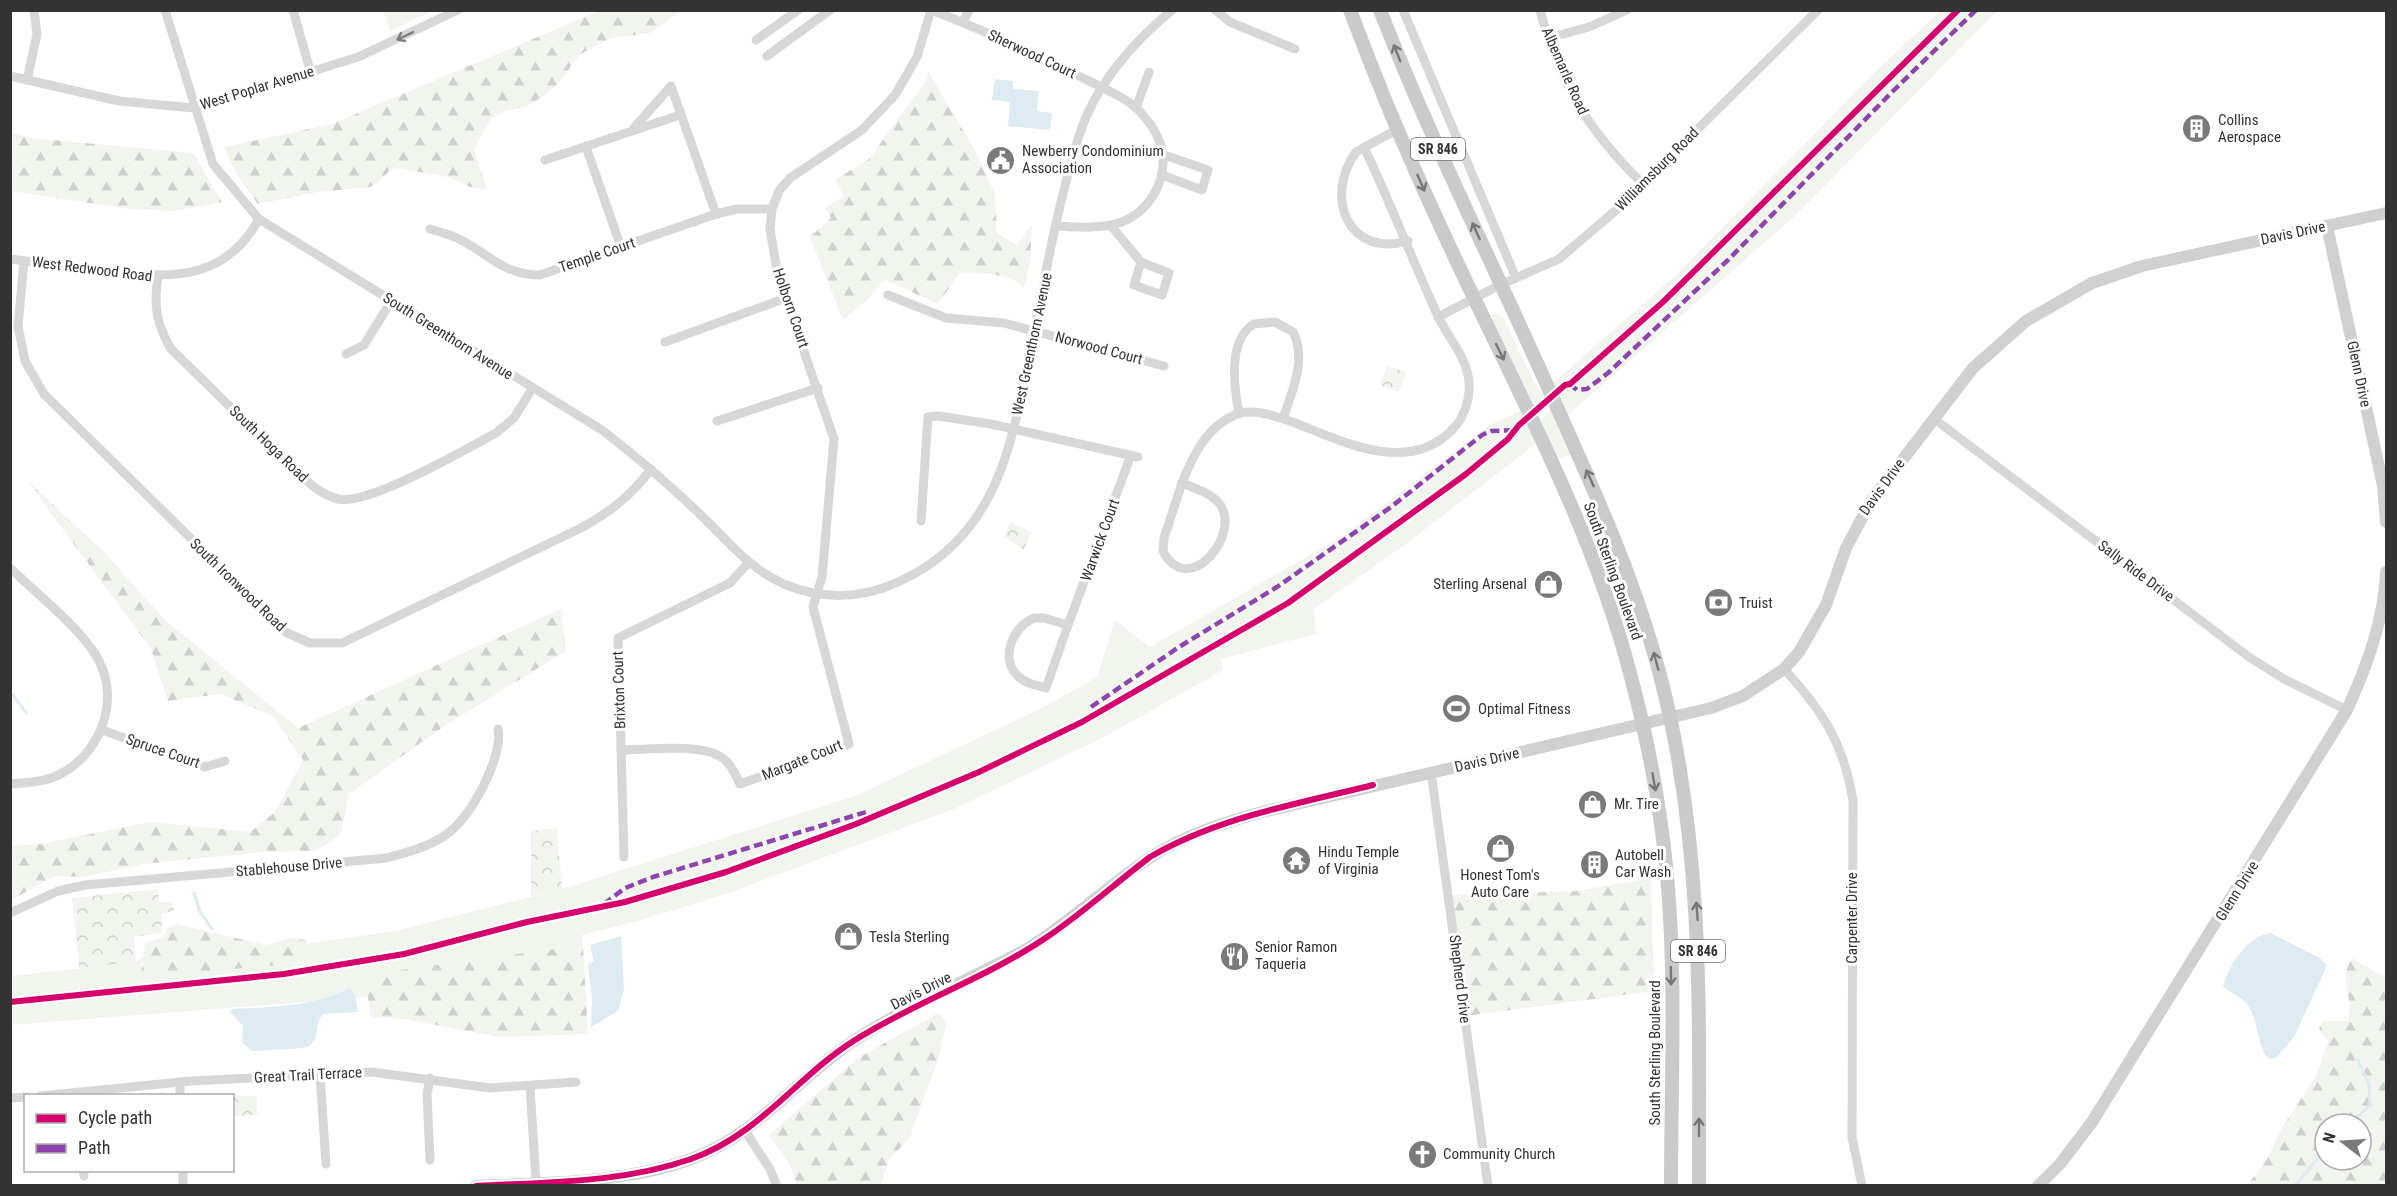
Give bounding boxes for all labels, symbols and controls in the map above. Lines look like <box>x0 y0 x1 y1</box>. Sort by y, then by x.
street label: Albemarle Road <box>1538 25 1592 117</box>
street label: Sherwood Court <box>985 26 1079 82</box>
one-way arrow <box>397 31 415 43</box>
one-way arrow <box>1391 44 1402 63</box>
street label: West Poplar Avenue <box>198 62 316 114</box>
place label: Collins Aerospace <box>2218 111 2281 146</box>
building icon: Collins Aerospace <box>2181 113 2213 145</box>
street label: Williamsburg Road <box>1612 124 1702 214</box>
road number: SR 846 <box>1411 138 1465 160</box>
place label: Newberry Condominium Association <box>1022 142 1164 177</box>
public building icon: Newberry Condominium Association <box>985 144 1017 176</box>
one-way arrow <box>1416 173 1427 191</box>
street label: Davis Drive <box>2259 217 2327 249</box>
one-way arrow <box>1470 223 1481 241</box>
street label: Temple Court <box>557 234 637 276</box>
street label: West Redwood Road <box>31 253 153 285</box>
street label: Holborn Court <box>769 266 813 350</box>
street label: West Greenthorn Avenue <box>1008 271 1056 417</box>
street label: South Greenthorn Avenue <box>380 289 516 383</box>
street label: Norwood Court <box>1053 328 1145 368</box>
street label: Glenn Drive <box>2343 339 2375 409</box>
one-way arrow <box>1495 342 1507 360</box>
street label: South Hoga Road <box>226 402 312 486</box>
street label: Davis Drive <box>1855 455 1909 519</box>
one-way arrow <box>1584 469 1595 488</box>
street label: Warwick Court <box>1077 496 1123 584</box>
street label: South Sterling Boulevard <box>1580 500 1646 642</box>
street label: South Ironwood Road <box>186 535 290 635</box>
street label: Sally Ride Drive <box>2094 536 2178 606</box>
shop icon: Sterling Arsenal <box>1532 568 1564 600</box>
place label: Sterling Arsenal <box>1433 575 1527 593</box>
bank icon: Truist <box>1702 587 1734 619</box>
place label: Truist <box>1739 594 1773 612</box>
street label: Brixton Court <box>609 651 629 729</box>
one-way arrow <box>1650 652 1661 671</box>
sports icon: Optimal Fitness <box>1441 693 1473 725</box>
place label: Optimal Fitness <box>1478 700 1571 718</box>
street label: Spruce Court <box>124 730 202 772</box>
street label: Margate Court <box>759 736 845 784</box>
street label: Davis Drive <box>1453 744 1521 776</box>
one-way arrow <box>1649 771 1660 791</box>
shop icon: Mr. Tire <box>1577 788 1609 820</box>
place label: Mr. Tire <box>1614 795 1659 813</box>
shop icon: Honest Tom's Auto Care <box>1484 832 1516 864</box>
place label: Hindu Temple of Virginia <box>1318 843 1399 878</box>
temple icon: Hindu Temple of Virginia <box>1281 845 1313 877</box>
place label: Autobell Car Wash <box>1615 846 1671 881</box>
building icon: Autobell Car Wash <box>1578 848 1610 880</box>
street label: Stablehouse Drive <box>235 853 343 881</box>
street label: Glenn Drive <box>2212 858 2262 924</box>
place label: Honest Tom's Auto Care <box>1460 866 1540 901</box>
street label: Carpenter Drive <box>1843 872 1861 964</box>
one-way arrow <box>1691 902 1702 922</box>
shop icon: Tesla Sterling <box>832 921 864 953</box>
place label: Tesla Sterling <box>869 928 949 946</box>
street label: Shepherd Drive <box>1446 934 1474 1024</box>
place label: Senior Ramon Taqueria <box>1255 938 1337 973</box>
restaurant icon: Senior Ramon Taqueria <box>1218 940 1250 972</box>
road number: SR 846 <box>1671 940 1725 962</box>
one-way arrow <box>1666 965 1677 985</box>
street label: Davis Drive <box>888 968 954 1014</box>
street label: South Sterling Boulevard <box>1646 980 1664 1126</box>
street label: Great Trail Terrace <box>254 1063 362 1087</box>
legend <box>24 1094 234 1172</box>
text: Cycle path <box>78 1107 152 1128</box>
north arrow <box>2313 1112 2373 1172</box>
one-way arrow <box>1693 1118 1705 1138</box>
text: N <box>2319 1130 2340 1145</box>
text: Path <box>78 1137 111 1158</box>
church icon: Community Church <box>1406 1138 1438 1170</box>
place label: Community Church <box>1443 1145 1555 1163</box>

